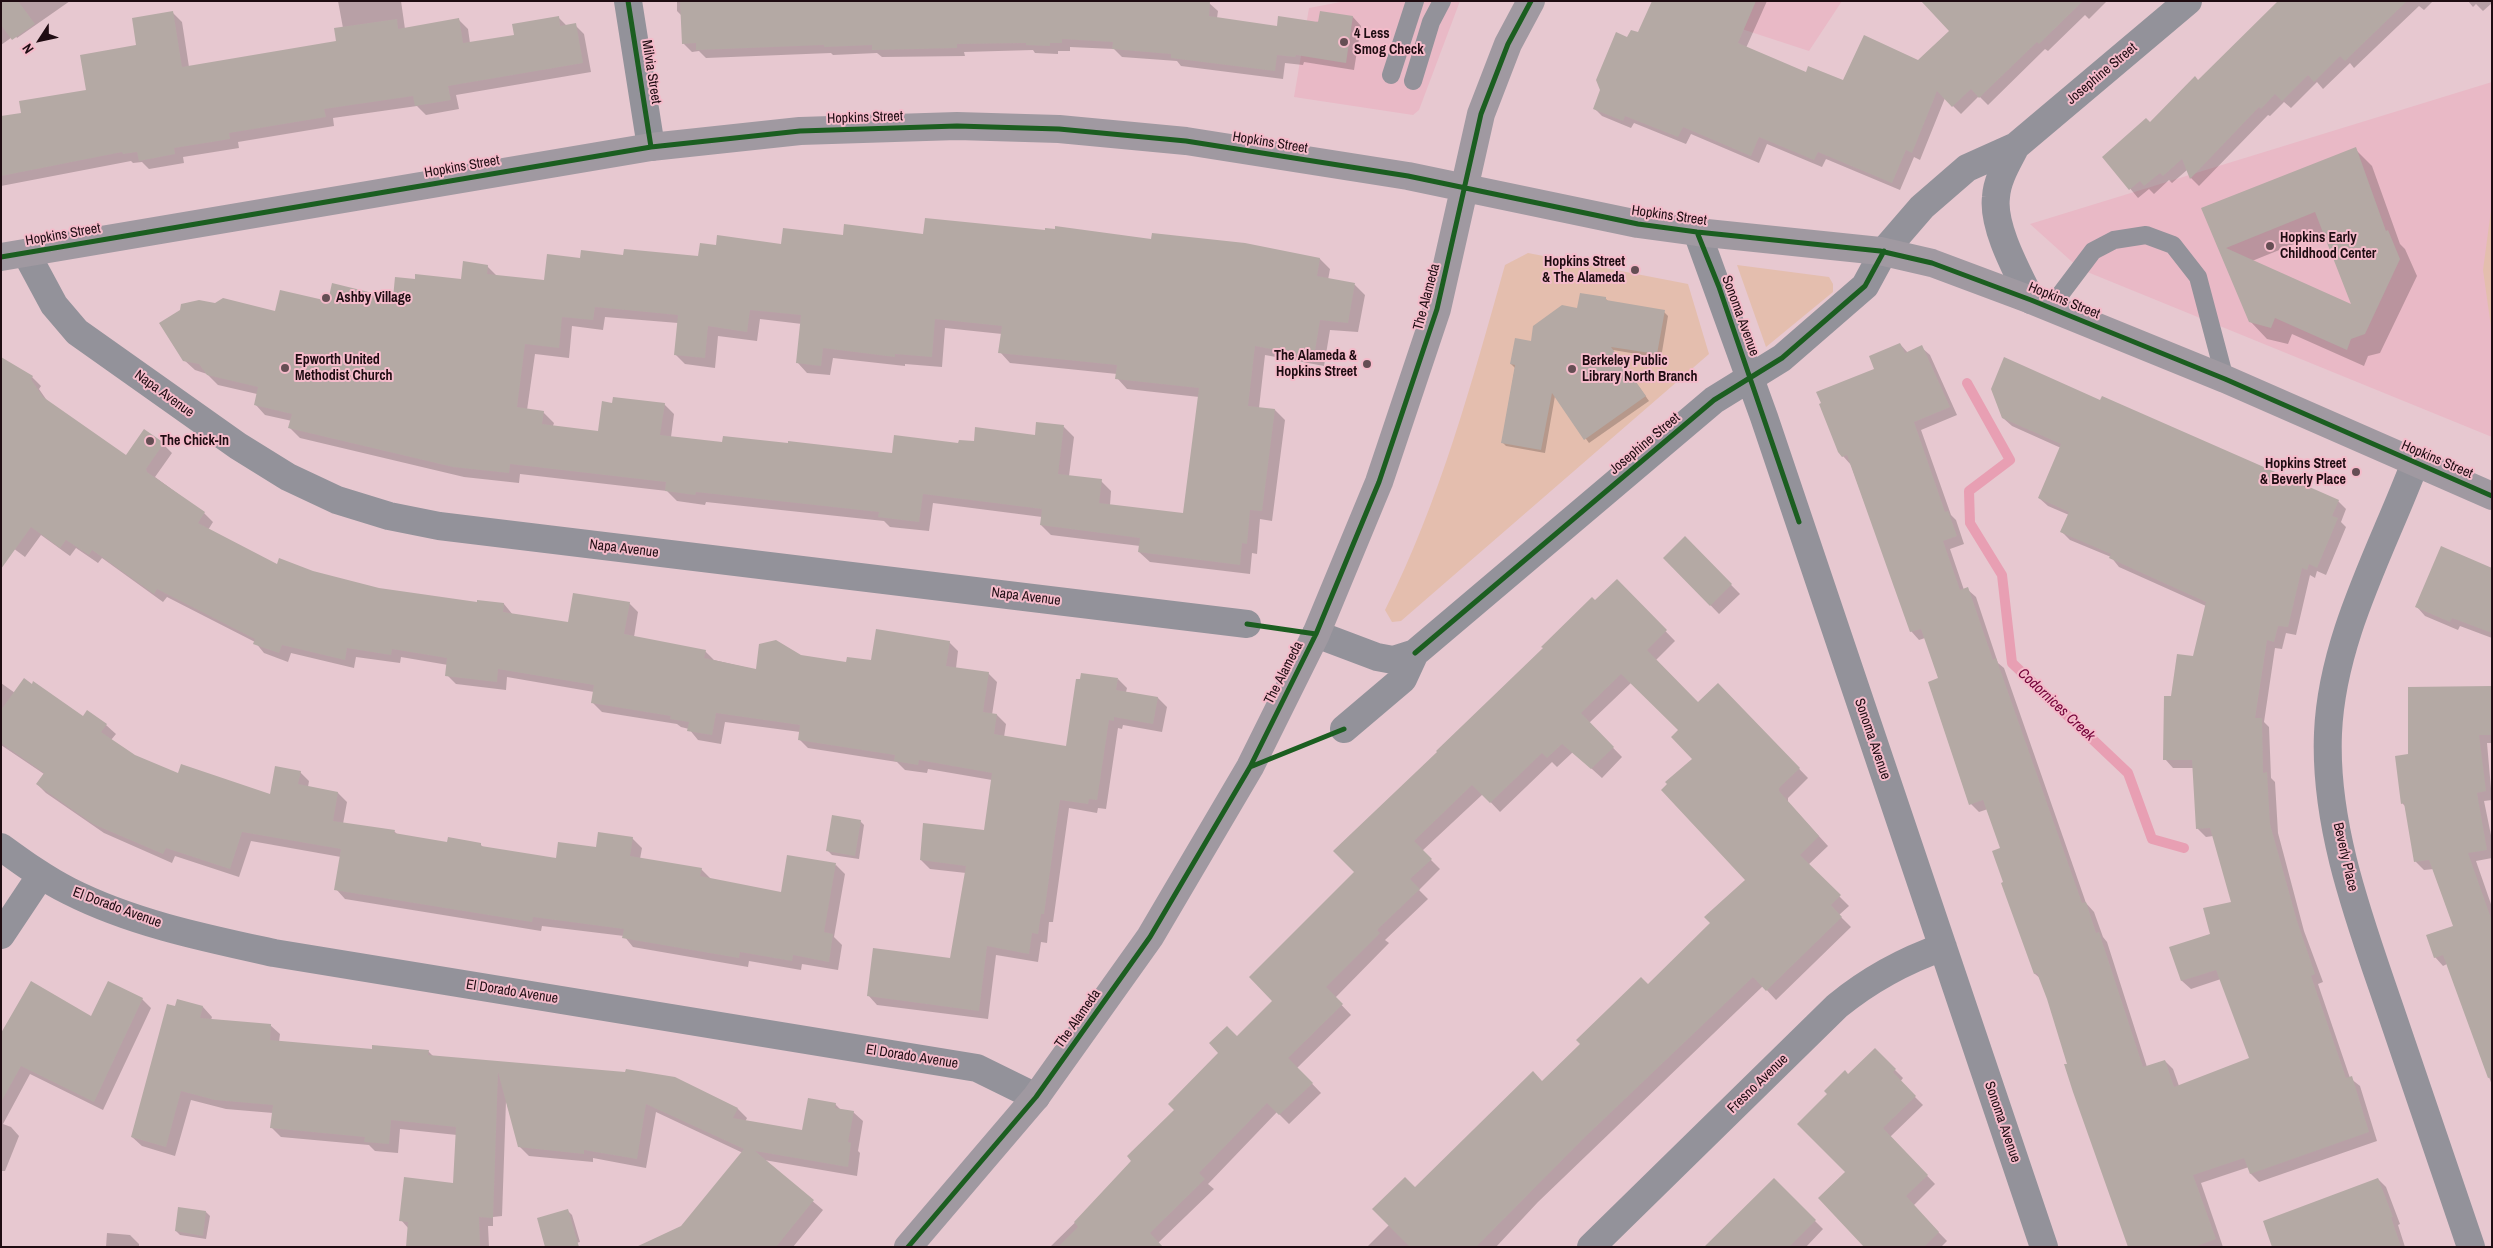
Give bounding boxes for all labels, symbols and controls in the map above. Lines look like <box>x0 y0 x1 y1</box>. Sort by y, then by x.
north arrow <box>15 15 65 65</box>
place label: 4 Less Smog Check <box>1354 26 1424 58</box>
marker: 4 Less Smog Check <box>1338 36 1350 48</box>
street label: Milvia Street <box>638 39 664 105</box>
text: N <box>18 40 37 57</box>
street label: Josephine Street <box>2063 40 2141 108</box>
street label: Hopkins Street <box>827 108 903 128</box>
street label: Hopkins Street <box>1231 129 1309 157</box>
street label: Hopkins Street <box>423 152 501 182</box>
street label: Hopkins Street <box>1630 202 1708 230</box>
street label: Hopkins Street <box>24 220 102 250</box>
place label: Hopkins Early Childhood Center <box>2280 230 2376 262</box>
marker: Hopkins Early Childhood Center <box>2264 240 2276 252</box>
place label: Hopkins Street & The Alameda <box>1542 254 1625 286</box>
street label: The Alameda <box>1410 262 1444 332</box>
marker: Hopkins Street & The Alameda <box>1629 264 1641 276</box>
street label: Sonoma Avenue <box>1718 273 1762 359</box>
street label: Hopkins Street <box>2026 279 2102 323</box>
place label: Ashby Village <box>336 290 411 306</box>
marker: Ashby Village <box>320 292 332 304</box>
place label: The Alameda & Hopkins Street <box>1274 348 1357 381</box>
place label: Epworth United Methodist Church <box>295 352 393 384</box>
place label: Berkeley Public Library North Branch <box>1582 353 1697 386</box>
marker: The Alameda & Hopkins Street <box>1361 358 1373 370</box>
marker: Epworth United Methodist Church <box>279 362 291 374</box>
marker: Berkeley Public Library North Branch <box>1566 363 1578 375</box>
street label: Napa Avenue <box>131 367 197 421</box>
street label: Josephine Street <box>1606 410 1684 478</box>
place label: The Chick-In <box>160 433 229 449</box>
marker: The Chick-In <box>144 435 156 447</box>
street label: Hopkins Street <box>2399 437 2475 483</box>
place label: Hopkins Street & Beverly Place <box>2260 456 2346 488</box>
marker: Hopkins Street & Beverly Place <box>2350 466 2362 478</box>
street label: Napa Avenue <box>589 536 659 562</box>
street label: Napa Avenue <box>991 584 1061 610</box>
street label: The Alameda <box>1261 639 1307 707</box>
water label: Codornices Creek <box>2014 665 2098 745</box>
street label: Sonoma Avenue <box>1850 696 1894 782</box>
street label: Beverly Place <box>2329 821 2361 893</box>
street label: El Dorado Avenue <box>70 884 164 932</box>
street label: El Dorado Avenue <box>465 976 559 1008</box>
street label: The Alameda <box>1052 986 1104 1052</box>
street label: El Dorado Avenue <box>865 1041 959 1073</box>
street label: Fresno Avenue <box>1724 1051 1792 1117</box>
street label: Sonoma Avenue <box>1980 1079 2024 1165</box>

